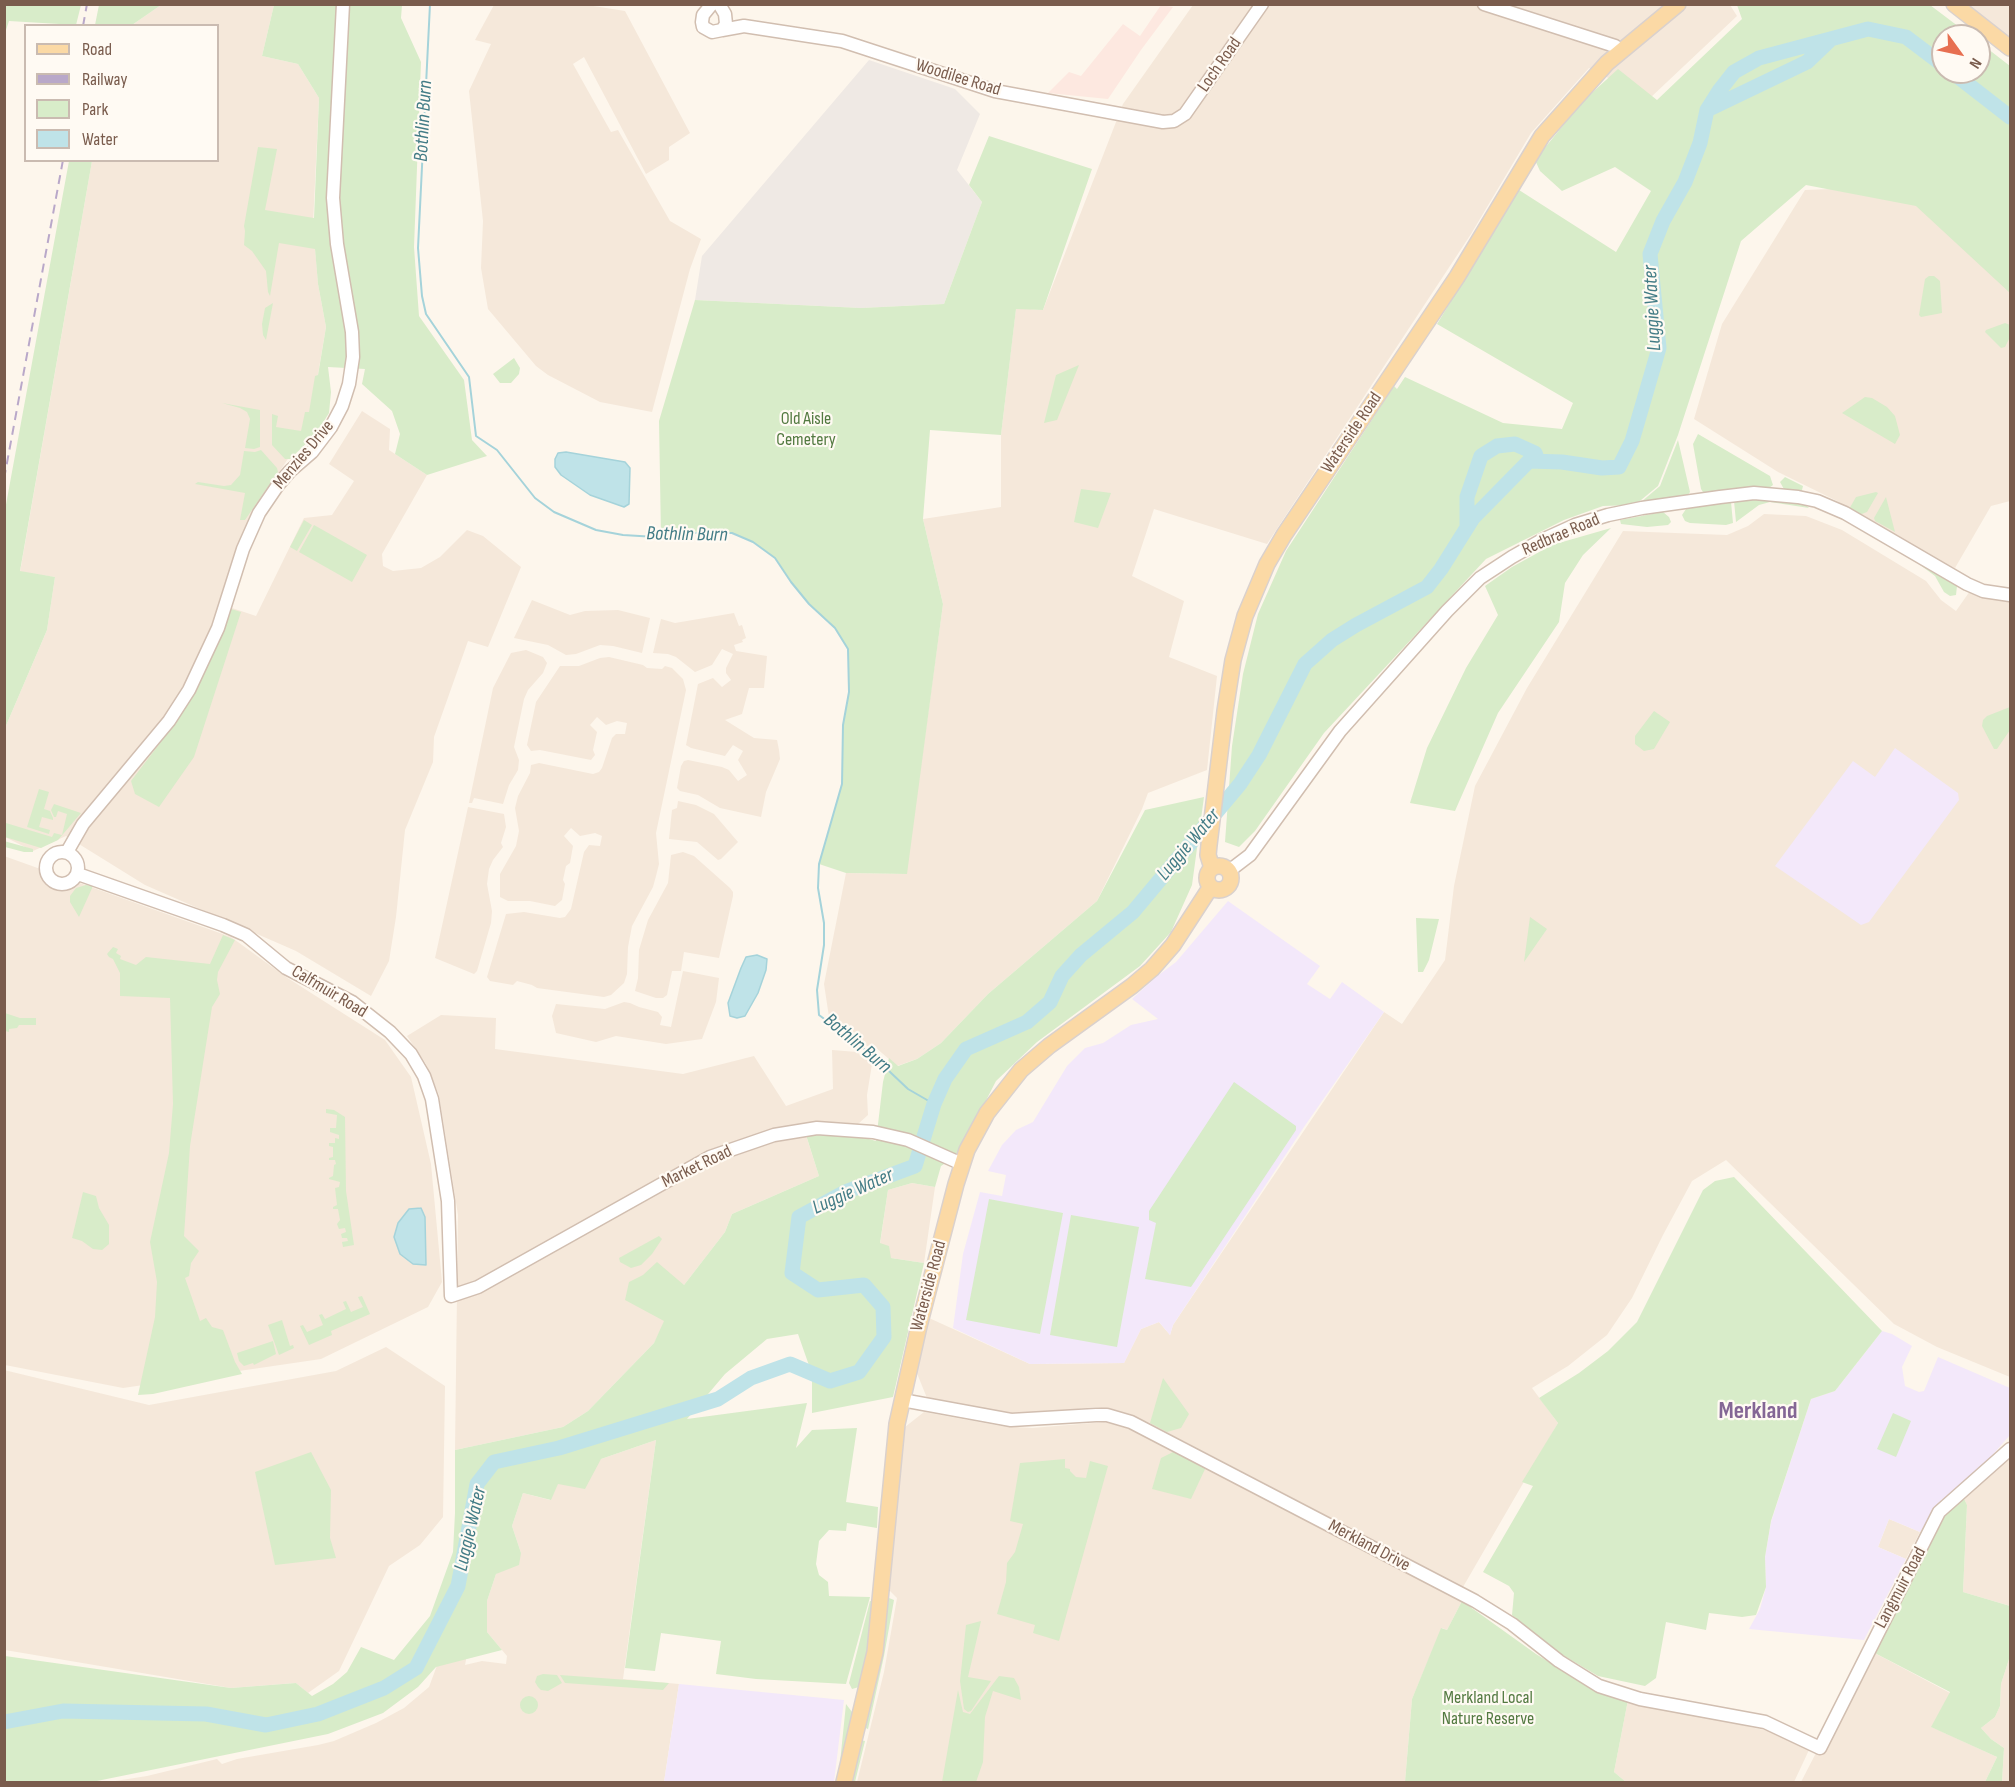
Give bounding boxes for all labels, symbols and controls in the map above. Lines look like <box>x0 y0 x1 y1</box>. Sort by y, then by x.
legend <box>24 24 219 162</box>
north arrow <box>1931 24 1991 84</box>
street label: Loch Road <box>1193 34 1247 96</box>
text: Road <box>82 39 112 60</box>
text: N <box>1965 54 1985 72</box>
street label: Woodilee Road <box>913 55 1003 101</box>
text: Railway <box>82 69 127 90</box>
water label: Bothlin Burn <box>410 80 438 162</box>
text: Park <box>82 99 108 120</box>
text: Water <box>82 129 118 150</box>
water label: Luggie Water <box>1639 264 1667 352</box>
street label: Waterside Road <box>1317 388 1387 478</box>
park label: Old Aisle Cemetery <box>776 408 836 450</box>
street label: Menzies Drive <box>269 416 339 494</box>
street label: Redbrae Road <box>1519 509 1603 561</box>
water label: Bothlin Burn <box>646 522 728 548</box>
water label: Luggie Water <box>1152 804 1226 886</box>
street label: Calfmuir Road <box>287 961 371 1023</box>
water label: Bothlin Burn <box>818 1009 896 1079</box>
street label: Market Road <box>659 1141 735 1193</box>
water label: Luggie Water <box>809 1164 897 1220</box>
street label: Waterside Road <box>907 1238 951 1334</box>
district label: Merkland <box>1719 1398 1797 1426</box>
water label: Luggie Water <box>450 1484 492 1574</box>
street label: Merkland Drive <box>1324 1515 1414 1577</box>
street label: Langmuir Road <box>1871 1544 1931 1632</box>
park label: Merkland Local Nature Reserve <box>1442 1687 1534 1730</box>

